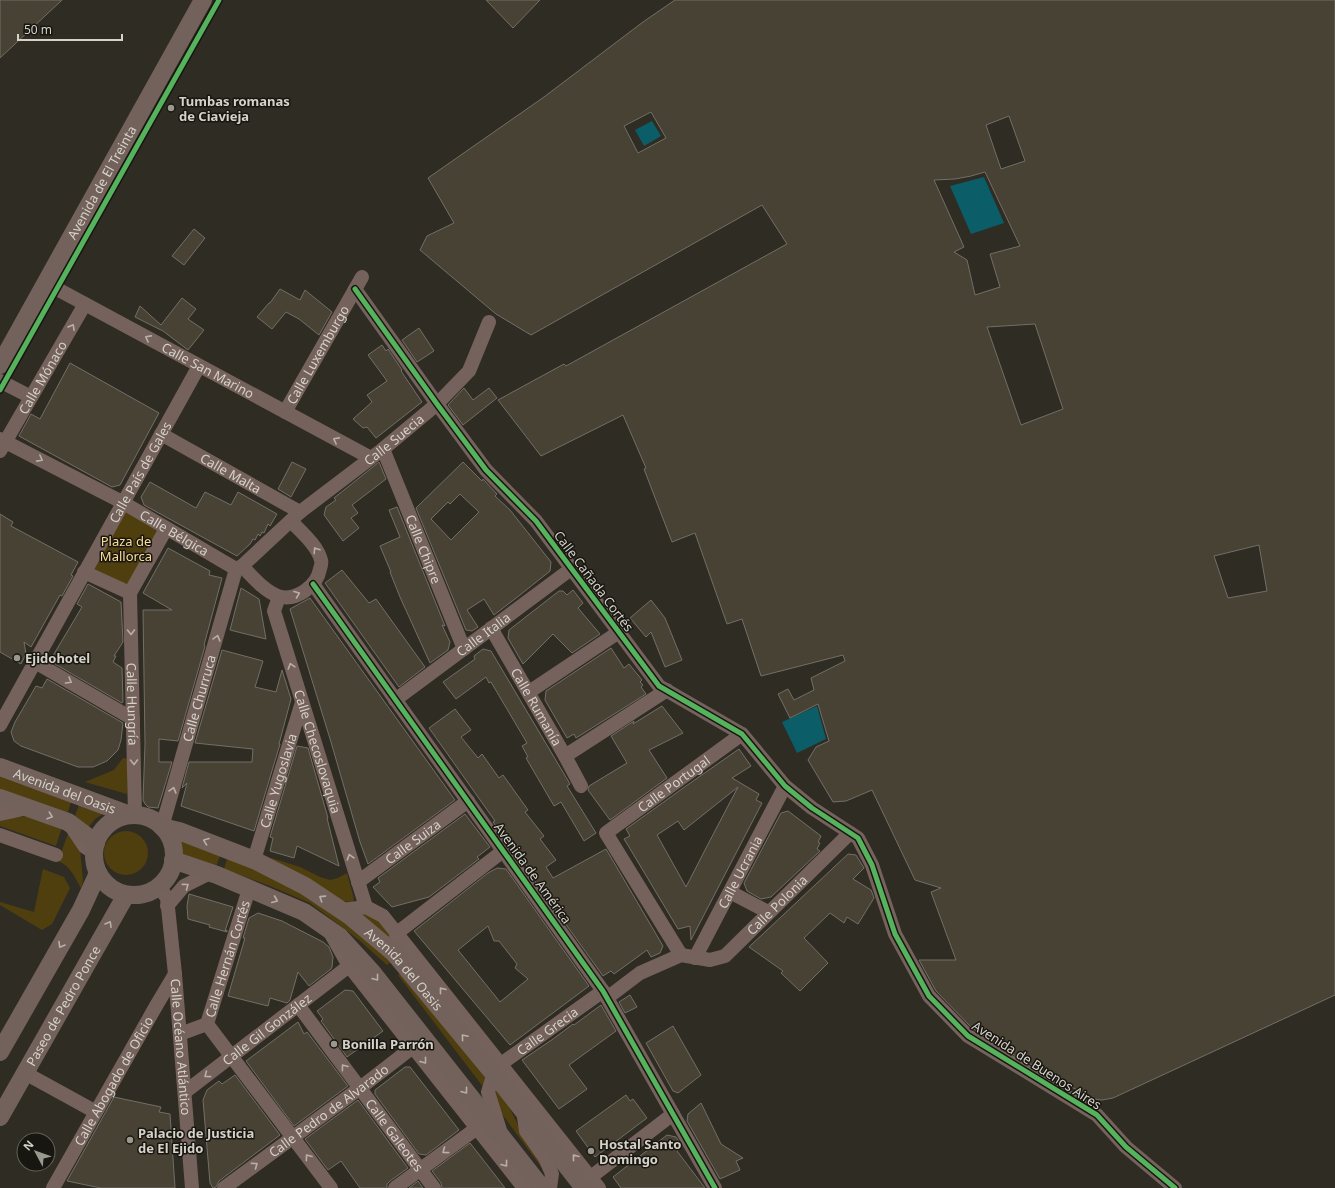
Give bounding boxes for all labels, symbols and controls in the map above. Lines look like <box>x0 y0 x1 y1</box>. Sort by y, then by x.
scale bar <box>18 16 122 42</box>
text: 50 m <box>24 21 52 38</box>
place label: Tumbas romanas de Ciavieja <box>179 92 290 125</box>
marker: Tumbas romanas de Ciavieja <box>166 103 176 113</box>
street label: Avenida de El Treinta <box>63 122 140 242</box>
street label: Calle Luxemburgo <box>282 302 353 407</box>
one-way arrow <box>67 324 74 331</box>
one-way arrow <box>145 335 152 343</box>
street label: Calle Mónaco <box>14 337 71 417</box>
street label: Calle San Marino <box>159 338 258 403</box>
street label: Calle Suecia <box>360 410 428 469</box>
street label: Calle País de Gales <box>105 418 176 526</box>
one-way arrow <box>333 437 341 444</box>
street label: Calle Malta <box>197 449 265 497</box>
one-way arrow <box>36 455 43 462</box>
street label: Calle Bélgica <box>137 505 212 560</box>
street label: Calle Chipre <box>401 512 446 586</box>
street label: Calle Cañada Cortés <box>550 527 638 635</box>
park label: Plaza de Mallorca <box>100 532 152 565</box>
one-way arrow <box>313 547 320 554</box>
one-way arrow <box>294 590 301 598</box>
street label: Calle Italia <box>452 608 514 660</box>
one-way arrow <box>127 629 135 635</box>
one-way arrow <box>212 635 220 641</box>
place label: Ejidohotel <box>25 649 90 667</box>
marker: Ejidohotel <box>12 653 22 663</box>
street label: Calle Churruca <box>178 653 220 744</box>
street label: Calle Hungría <box>123 662 142 746</box>
one-way arrow <box>287 663 296 670</box>
street label: Calle Rumanía <box>507 665 566 749</box>
one-way arrow <box>64 677 72 684</box>
street label: Calle Checoslovaquia <box>290 687 345 816</box>
street label: Calle Yugoslavia <box>255 731 301 830</box>
street label: Calle Portugal <box>634 751 714 816</box>
one-way arrow <box>130 759 138 765</box>
street label: Avenida del Oasis <box>11 764 118 818</box>
one-way arrow <box>168 786 177 793</box>
one-way arrow <box>46 811 53 820</box>
street label: Calle Suiza <box>381 815 444 868</box>
street label: Avenida de América <box>490 819 576 927</box>
street label: Calle Ucrania <box>713 833 766 912</box>
one-way arrow <box>202 838 209 846</box>
one-way arrow <box>346 854 355 861</box>
street label: Calle Polonia <box>743 871 811 939</box>
one-way arrow <box>182 884 189 891</box>
one-way arrow <box>271 895 278 903</box>
one-way arrow <box>320 896 327 903</box>
street label: Calle Hernán Cortés <box>201 898 254 1020</box>
one-way arrow <box>104 921 112 929</box>
street label: Avenida del Oasis <box>361 923 447 1014</box>
one-way arrow <box>58 941 65 948</box>
street label: Paseo de Pedro Ponce <box>22 942 105 1069</box>
one-way arrow <box>372 973 379 980</box>
street label: Calle Océano Atlántico <box>166 978 195 1116</box>
one-way arrow <box>439 987 446 994</box>
street label: Calle Gil González <box>218 989 315 1069</box>
street label: Calle Grecia <box>513 1003 582 1059</box>
street label: Calle Abogado de Oficio <box>70 1013 157 1149</box>
street label: Avenida de Buenos Aires <box>969 1016 1105 1114</box>
place label: Bonilla Parrón <box>342 1035 434 1053</box>
one-way arrow <box>461 1035 468 1042</box>
marker: Bonilla Parrón <box>329 1039 339 1049</box>
one-way arrow <box>420 1057 427 1064</box>
street label: Calle Pedro de Alvarado <box>265 1060 392 1161</box>
one-way arrow <box>341 1064 349 1071</box>
one-way arrow <box>205 1070 212 1077</box>
one-way arrow <box>461 1086 468 1093</box>
street label: Calle Galeotes <box>362 1095 428 1175</box>
place label: Palacio de Justicia de El Ejido <box>138 1124 254 1157</box>
north arrow <box>16 1132 56 1172</box>
marker: Palacio de Justicia de El Ejido <box>125 1135 135 1145</box>
place label: Hostal Santo Domingo <box>599 1135 681 1168</box>
text: N <box>19 1137 37 1153</box>
one-way arrow <box>443 1146 450 1153</box>
marker: Hostal Santo Domingo <box>586 1146 596 1156</box>
one-way arrow <box>305 1154 312 1161</box>
one-way arrow <box>572 1155 579 1162</box>
one-way arrow <box>500 1159 507 1166</box>
one-way arrow <box>251 1162 258 1170</box>

